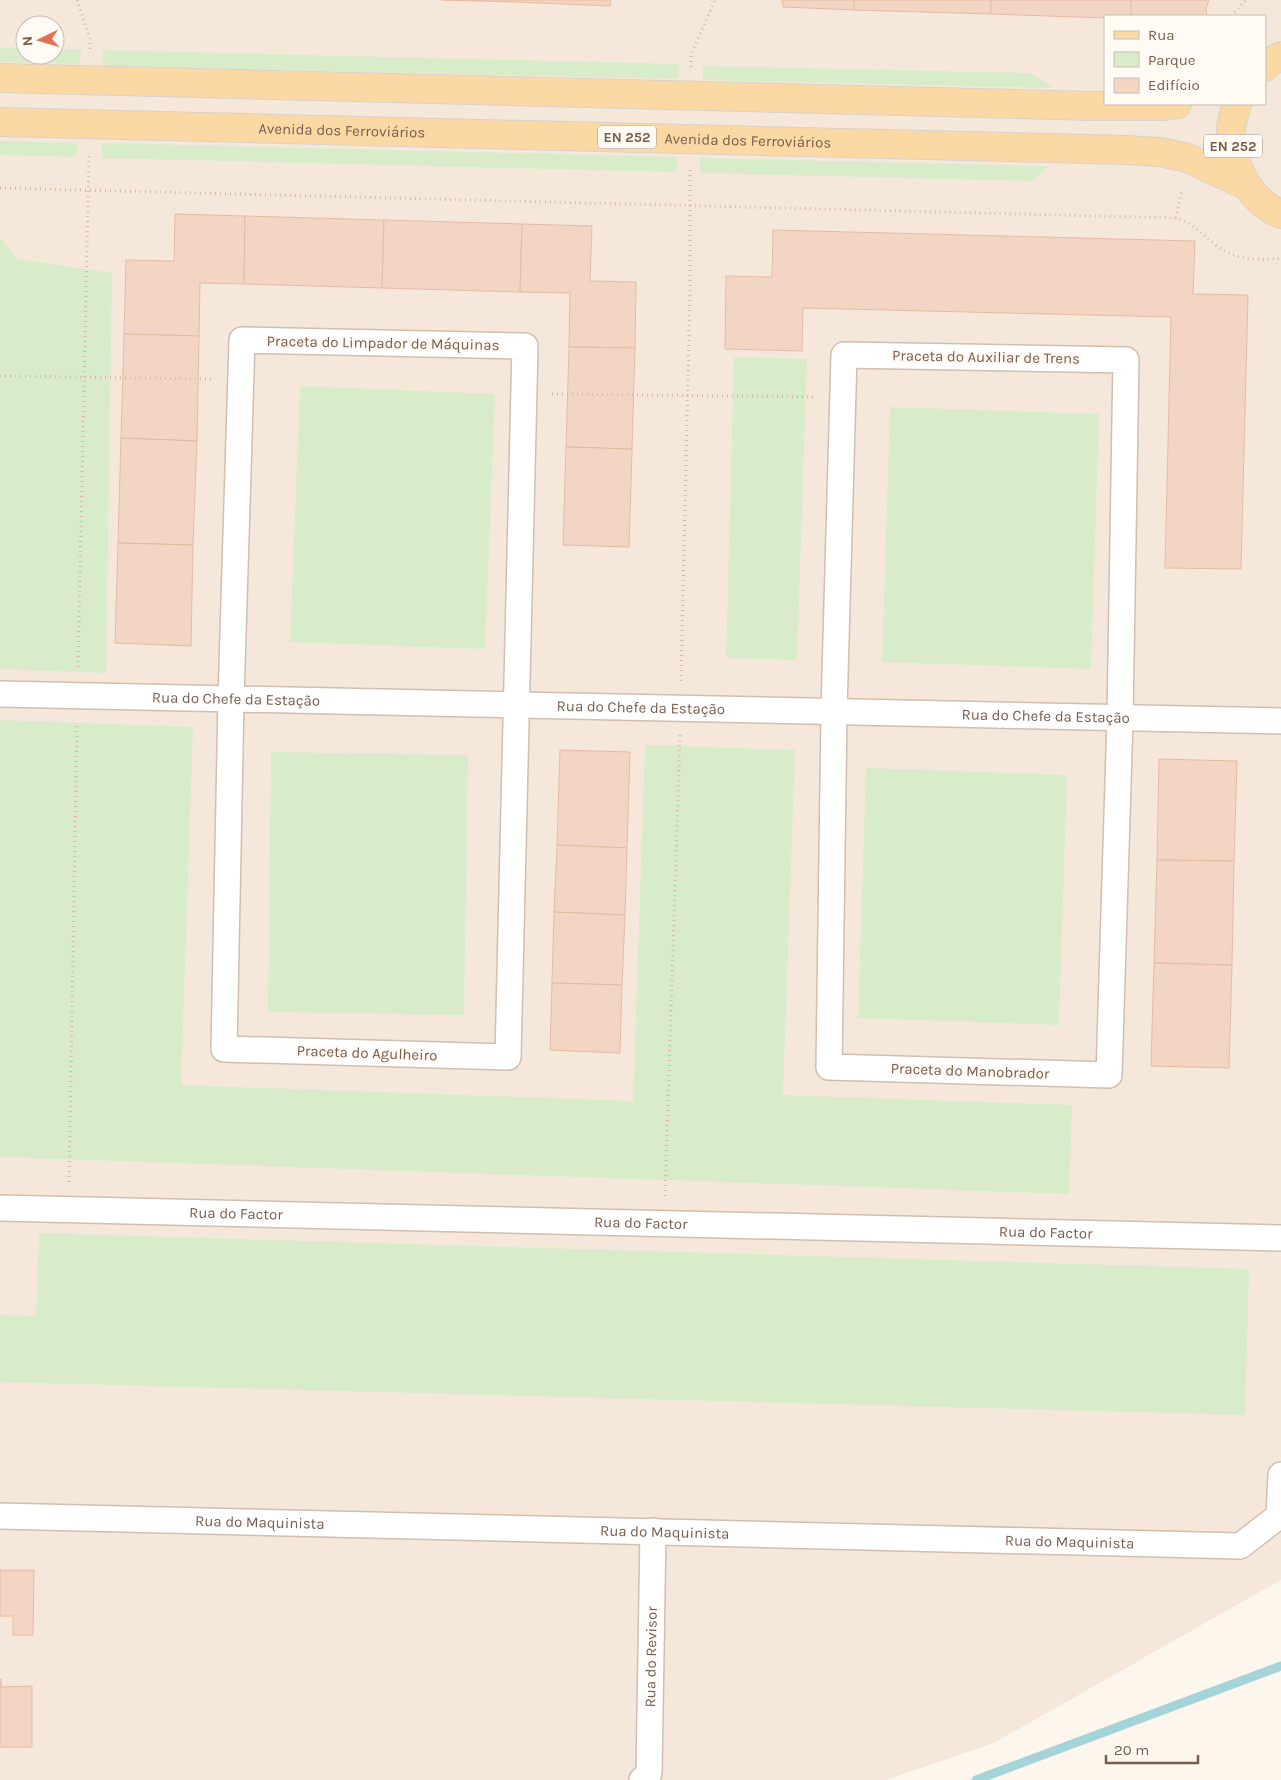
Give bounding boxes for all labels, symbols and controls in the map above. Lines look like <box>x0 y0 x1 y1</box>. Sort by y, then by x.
north arrow <box>15 15 65 65</box>
legend <box>1104 15 1266 105</box>
text: Rua <box>1148 26 1175 44</box>
text: N <box>19 35 36 47</box>
text: Parque <box>1148 51 1196 69</box>
text: Edifício <box>1148 76 1200 94</box>
street label: Avenida dos Ferroviários <box>258 119 426 142</box>
road number: EN 252 <box>598 125 656 148</box>
street label: Avenida dos Ferroviários <box>664 130 831 152</box>
road number: EN 252 <box>1204 134 1262 158</box>
street label: Praceta do Limpador de Máquinas <box>266 332 500 354</box>
street label: Praceta do Auxiliar de Trens <box>892 346 1080 368</box>
street label: Rua do Chefe da Estação <box>152 688 320 710</box>
street label: Rua do Chefe da Estação <box>557 697 725 718</box>
street label: Rua do Chefe da Estação <box>961 705 1130 727</box>
street label: Praceta do Agulheiro <box>296 1042 438 1064</box>
street label: Praceta do Manobrador <box>890 1059 1050 1083</box>
street label: Rua do Factor <box>189 1203 283 1224</box>
street label: Rua do Factor <box>594 1213 688 1233</box>
street label: Rua do Factor <box>999 1222 1093 1243</box>
street label: Rua do Maquinista <box>195 1512 325 1533</box>
street label: Rua do Maquinista <box>600 1522 730 1543</box>
street label: Rua do Maquinista <box>1005 1531 1135 1552</box>
street label: Rua do Revisor <box>641 1606 661 1708</box>
scale bar <box>1106 1732 1198 1764</box>
text: 20 m <box>1114 1741 1149 1759</box>

